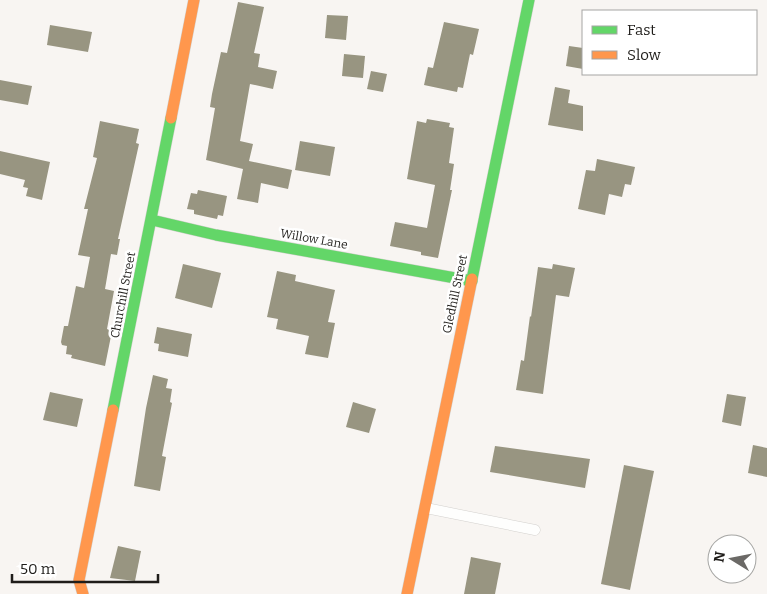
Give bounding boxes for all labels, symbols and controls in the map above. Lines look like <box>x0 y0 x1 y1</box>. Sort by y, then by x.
legend <box>582 10 757 75</box>
text: Fast <box>627 21 656 39</box>
text: Slow <box>627 46 662 64</box>
street label: Willow Lane <box>279 226 349 252</box>
street label: Churchill Street <box>108 250 138 339</box>
street label: Gledhill Street <box>440 253 470 335</box>
north arrow <box>707 534 757 584</box>
text: N <box>710 550 729 564</box>
scale bar <box>12 552 159 584</box>
text: 50 m <box>20 560 56 578</box>

